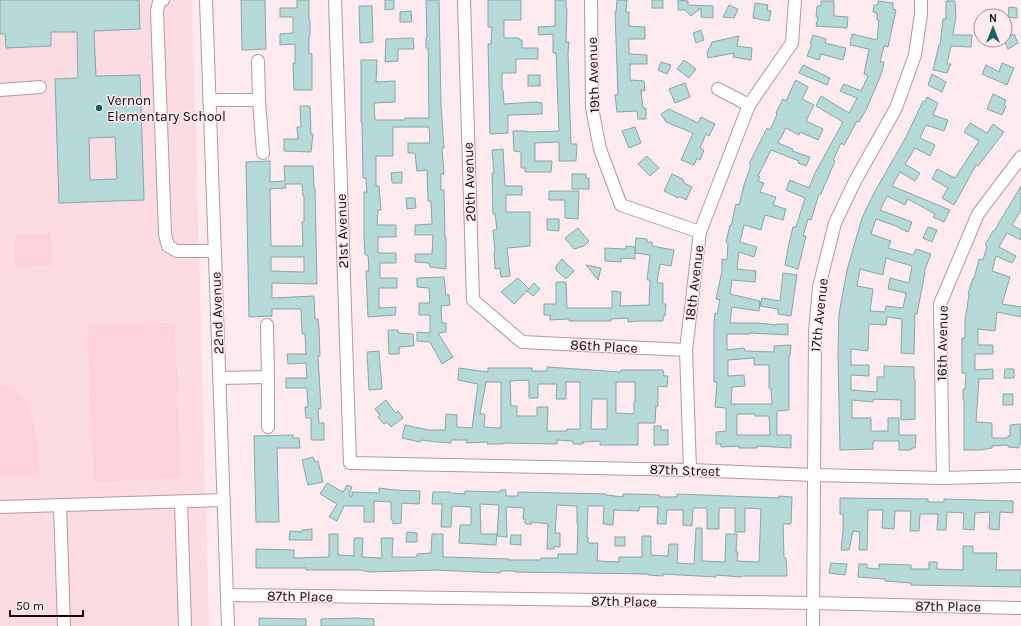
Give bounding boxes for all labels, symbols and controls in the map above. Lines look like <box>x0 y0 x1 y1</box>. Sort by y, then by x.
north arrow <box>973 8 1013 48</box>
text: N <box>989 12 997 25</box>
street label: 19th Avenue <box>584 37 603 113</box>
place label: Vernon Elementary School <box>107 92 226 125</box>
marker: Vernon Elementary School <box>94 103 104 113</box>
street label: 20th Avenue <box>460 142 479 222</box>
street label: 21st Avenue <box>333 193 352 269</box>
street label: 18th Avenue <box>681 244 708 322</box>
street label: 22nd Avenue <box>208 272 227 354</box>
street label: 17th Avenue <box>807 277 832 353</box>
street label: 16th Avenue <box>933 305 952 381</box>
street label: 86th Place <box>570 336 638 357</box>
street label: 87th Street <box>649 461 721 480</box>
street label: 87th Place <box>267 587 333 606</box>
scale bar <box>10 592 83 618</box>
street label: 87th Place <box>591 592 657 611</box>
street label: 87th Place <box>915 597 981 616</box>
text: 50 m <box>16 599 44 613</box>

